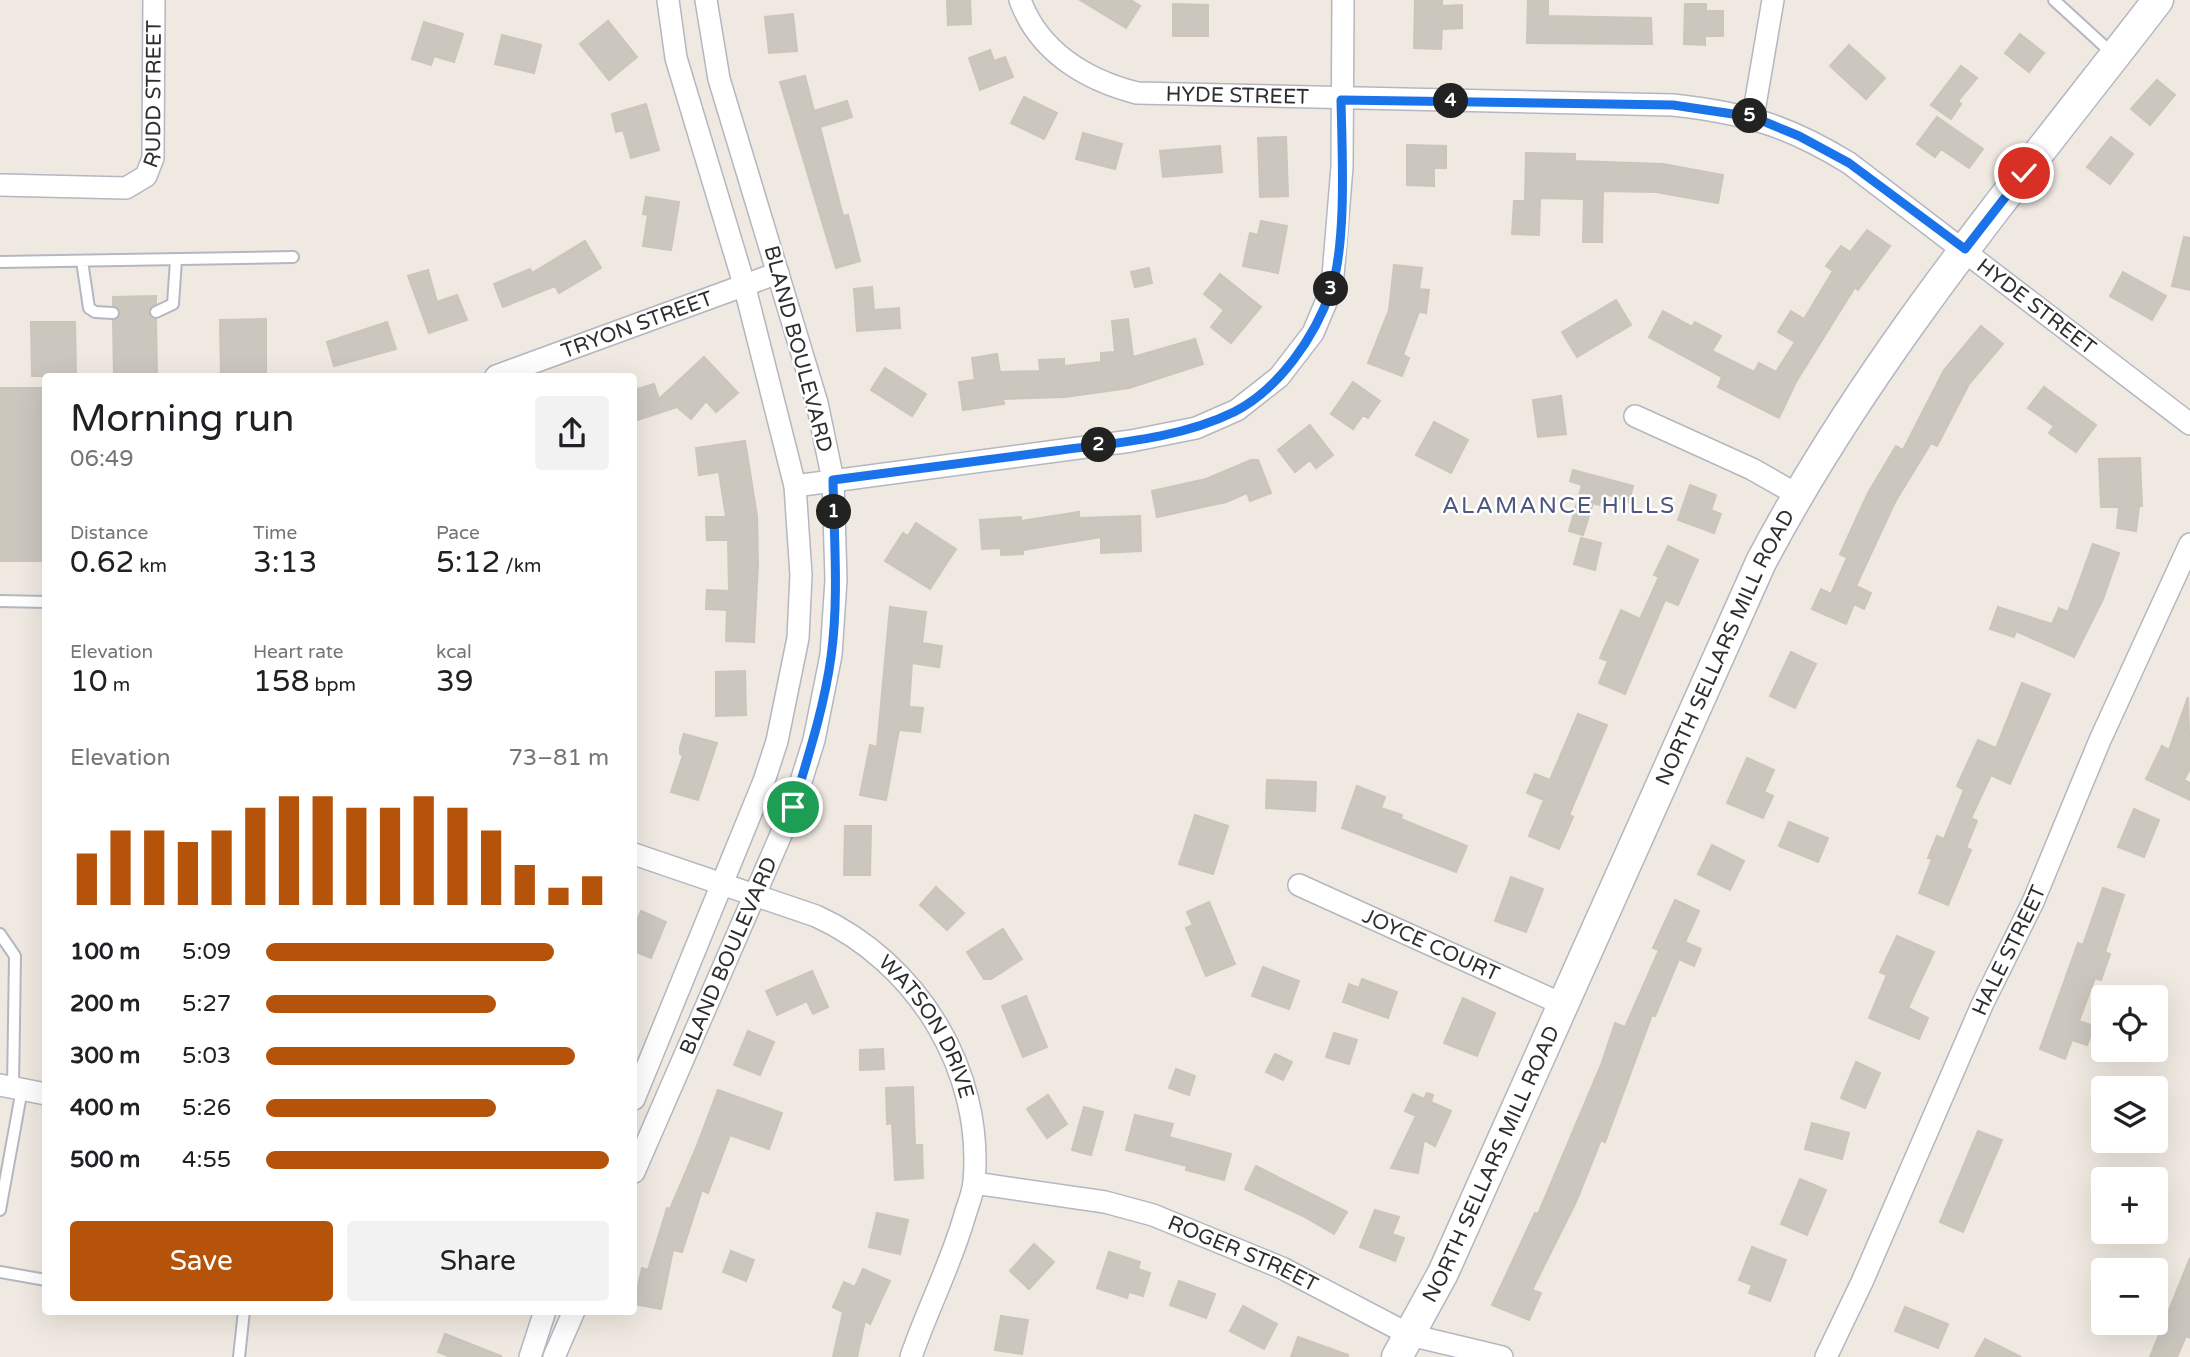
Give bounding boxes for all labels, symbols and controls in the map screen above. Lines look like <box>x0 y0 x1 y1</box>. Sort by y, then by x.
street label: RUDD STREET <box>138 20 167 171</box>
street label: HYDE STREET <box>1165 81 1309 109</box>
pin: 4 <box>1434 84 1468 119</box>
text: 4 <box>1445 89 1456 111</box>
pin: 5 <box>1732 99 1768 134</box>
text: 5 <box>1744 104 1755 126</box>
pin <box>1994 143 2054 203</box>
icon: check <box>2005 154 2043 192</box>
street label: BLAND BOULEVARD <box>758 243 838 455</box>
street label: HYDE STREET <box>1972 253 2101 360</box>
pin: 3 <box>1314 272 1348 306</box>
text: 3 <box>1325 277 1336 299</box>
street label: TRYON STREET <box>558 285 716 364</box>
text: Morning run <box>70 396 294 442</box>
button: share <box>535 396 609 470</box>
pin: 2 <box>1082 428 1116 462</box>
text: 2 <box>1093 433 1104 455</box>
text: 06:49 <box>70 445 134 473</box>
district label: ALAMANCE HILLS <box>1442 492 1676 520</box>
pin: 1 <box>816 494 852 530</box>
text: 1 <box>828 500 839 522</box>
street label: NORTH SELLARS MILL ROAD <box>1650 505 1800 789</box>
text: Distance <box>70 522 148 544</box>
text: Time <box>253 522 297 544</box>
text: Pace <box>436 522 480 544</box>
text: 0.62 <box>70 544 134 581</box>
text: 3:13 <box>253 544 317 581</box>
text: 5:12 <box>436 544 500 581</box>
text: km <box>134 555 167 577</box>
text: /km <box>500 555 541 577</box>
text: Elevation <box>70 641 153 663</box>
text: Heart rate <box>253 641 344 663</box>
text: kcal <box>436 641 472 663</box>
text: 10 <box>70 663 108 700</box>
text: 158 <box>253 663 310 700</box>
text: 39 <box>436 663 474 700</box>
text: m <box>108 674 130 696</box>
text: bpm <box>310 674 356 696</box>
text: Elevation <box>70 744 171 772</box>
text: 73–81 m <box>508 744 609 772</box>
pin <box>763 777 823 837</box>
icon: arrive <box>774 788 812 826</box>
street label: BLAND BOULEVARD <box>674 853 782 1058</box>
street label: HALE STREET <box>1967 881 2051 1019</box>
street label: JOYCE COURT <box>1359 903 1504 987</box>
text: 100 m <box>70 938 140 966</box>
text: 5:09 <box>182 938 231 966</box>
street label: WATSON DRIVE <box>874 950 979 1101</box>
map controls <box>2091 985 2168 1335</box>
button: locate <box>2091 985 2168 1062</box>
text: 200 m <box>70 990 140 1018</box>
text: 5:27 <box>182 990 231 1018</box>
street label: NORTH SELLARS MILL ROAD <box>1417 1022 1565 1307</box>
text: 300 m <box>70 1042 140 1070</box>
text: 5:03 <box>182 1042 231 1070</box>
button: layers <box>2091 1076 2168 1153</box>
text: 400 m <box>70 1094 140 1122</box>
text: 5:26 <box>182 1094 231 1122</box>
text: 500 m <box>70 1146 140 1174</box>
text: 4:55 <box>182 1146 231 1174</box>
button: + <box>2091 1167 2168 1244</box>
street label: ROGER STREET <box>1164 1210 1323 1297</box>
button: Save <box>70 1221 333 1301</box>
button: Share <box>347 1221 609 1301</box>
button: − <box>2091 1258 2168 1335</box>

